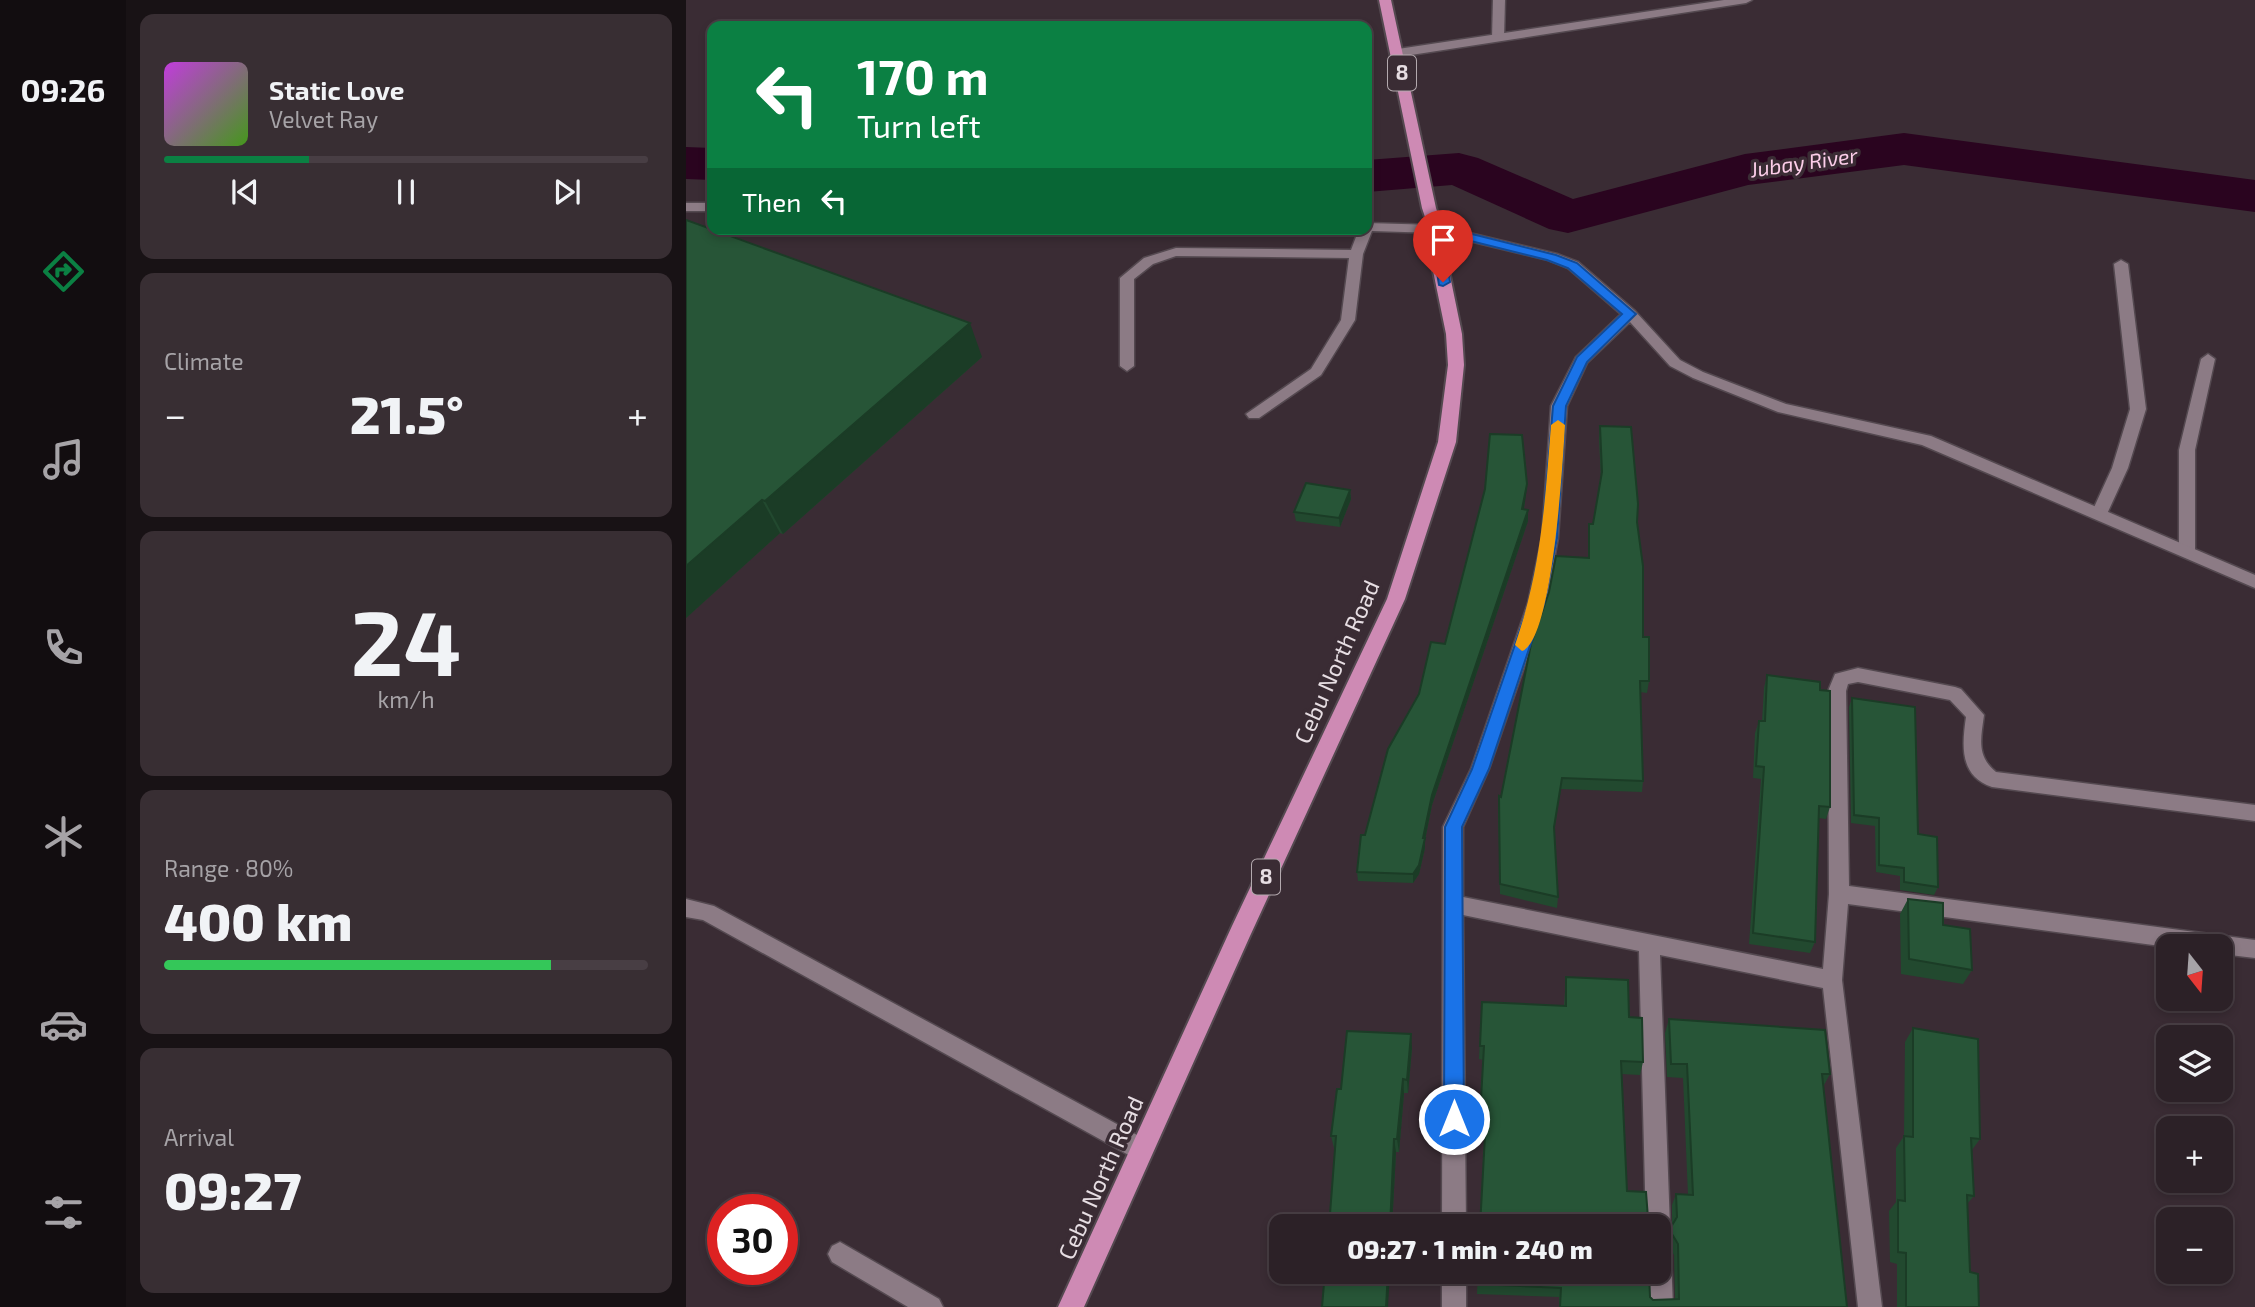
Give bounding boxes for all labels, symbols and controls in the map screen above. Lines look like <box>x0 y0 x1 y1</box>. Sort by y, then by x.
text: 170 m <box>857 46 989 105</box>
icon: left <box>742 49 833 140</box>
road number: 8 <box>1388 56 1416 90</box>
text: 09:26 <box>21 70 105 108</box>
text: Static Love <box>269 74 405 105</box>
text: Velvet Ray <box>269 105 378 133</box>
text: Turn left <box>857 106 981 144</box>
water label: Jubay River <box>1748 142 1860 183</box>
icon: previous <box>226 173 264 211</box>
icon: pause <box>387 173 425 211</box>
icon: next <box>548 173 586 211</box>
icon: left <box>815 182 853 220</box>
text: Then <box>742 186 801 217</box>
pin <box>1413 210 1473 282</box>
icon: arrive <box>1424 221 1462 259</box>
icon: directions <box>39 247 88 296</box>
text: Climate <box>164 347 244 375</box>
text: 21.5° <box>350 382 464 444</box>
text: − <box>164 391 186 437</box>
text: + <box>627 391 648 437</box>
icon: music <box>39 435 88 484</box>
street label: Cebu North Road <box>1288 576 1385 747</box>
text: 24 <box>351 585 461 694</box>
icon: phone <box>39 623 88 672</box>
text: km/h <box>377 685 435 713</box>
icon: climate <box>39 812 88 861</box>
text: Range · 80% <box>164 854 293 882</box>
road number: 8 <box>1252 860 1280 894</box>
text: 400 km <box>164 889 352 951</box>
north arrow <box>2156 934 2233 1012</box>
map controls <box>2156 934 2233 1284</box>
icon: car <box>39 1000 88 1049</box>
button: layers <box>2156 1025 2233 1102</box>
position arrow <box>1417 1082 1491 1156</box>
street label: Cebu North Road <box>1052 1092 1149 1263</box>
button: + <box>2156 1116 2233 1193</box>
text: Arrival <box>164 1123 234 1151</box>
text: 09:27 <box>164 1158 301 1220</box>
icon: filters <box>39 1188 88 1237</box>
speed limit sign: 30 <box>707 1194 798 1285</box>
button: − <box>2156 1207 2233 1284</box>
text: 09:27 · 1 min · 240 m <box>1347 1233 1593 1264</box>

